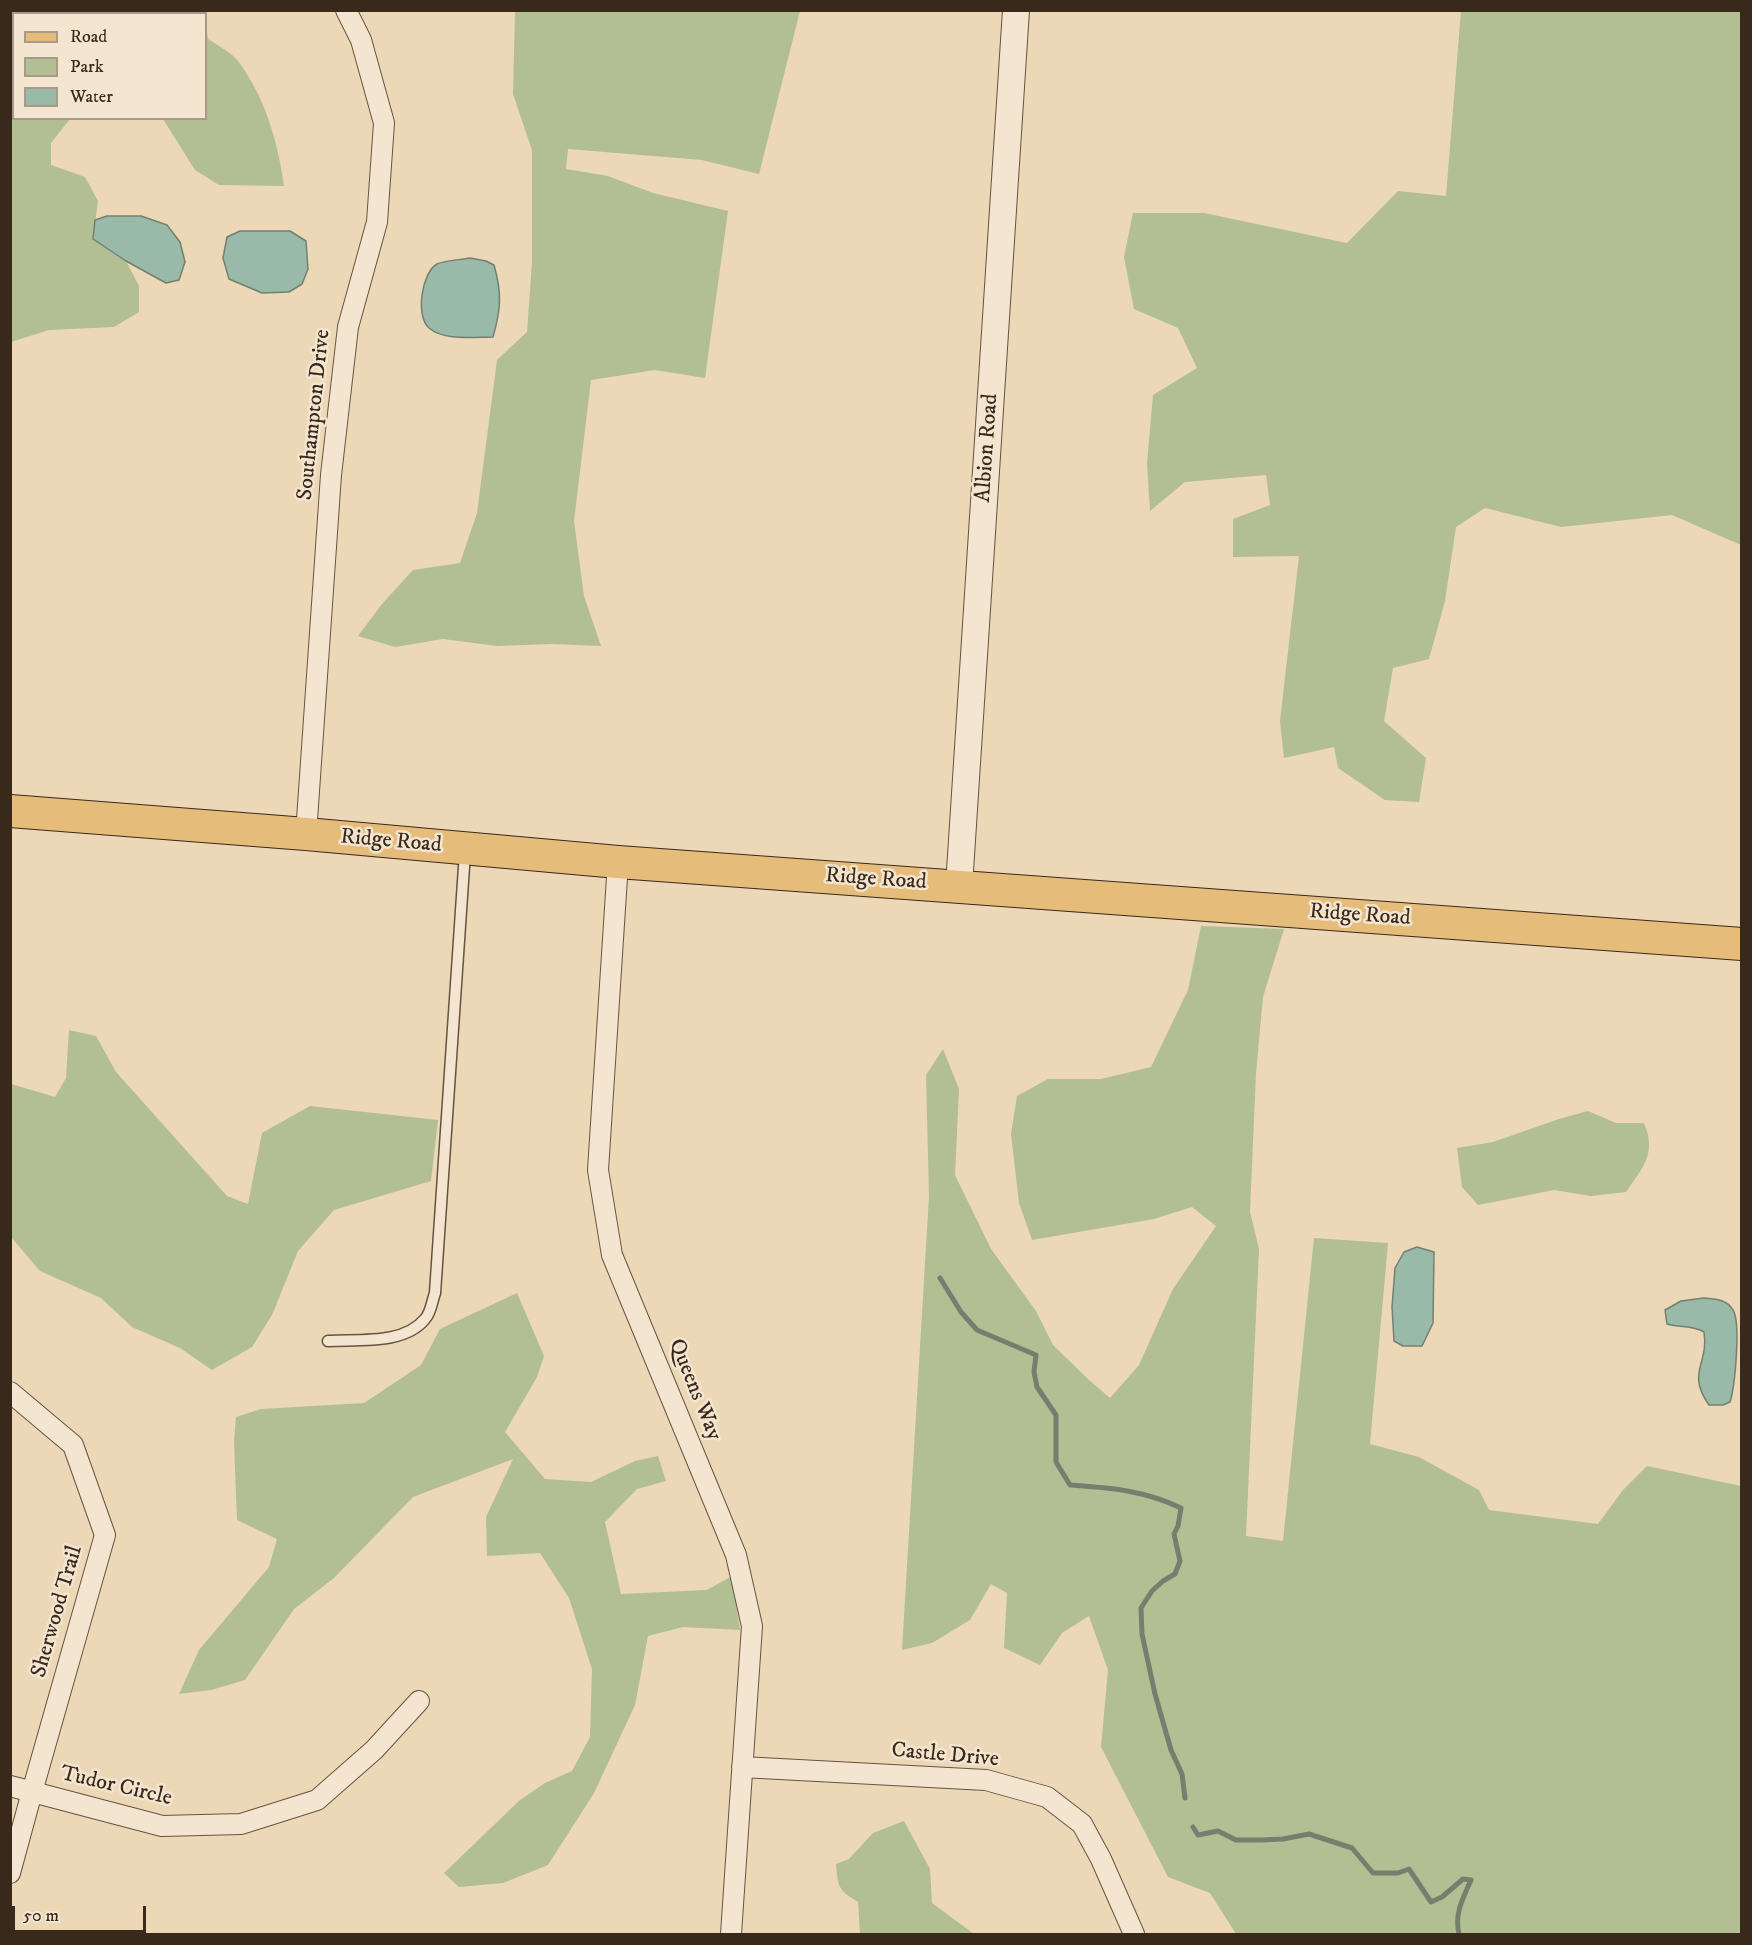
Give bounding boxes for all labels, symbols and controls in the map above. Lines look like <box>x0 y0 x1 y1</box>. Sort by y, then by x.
legend <box>12 12 207 120</box>
text: Road <box>70 26 107 48</box>
text: Park <box>70 56 104 78</box>
text: Water <box>70 86 113 108</box>
street label: Southampton Drive <box>293 328 337 502</box>
street label: Albion Road <box>971 393 1005 503</box>
street label: Ridge Road <box>339 824 443 860</box>
street label: Ridge Road <box>825 863 927 897</box>
street label: Ridge Road <box>1309 899 1411 933</box>
street label: Queens Way <box>662 1335 726 1445</box>
street label: Sherwood Trail <box>27 1543 89 1681</box>
street label: Castle Drive <box>890 1738 1000 1774</box>
street label: Tudor Circle <box>58 1761 174 1813</box>
scale bar <box>15 1894 148 1932</box>
text: 50 m <box>23 1905 59 1927</box>

